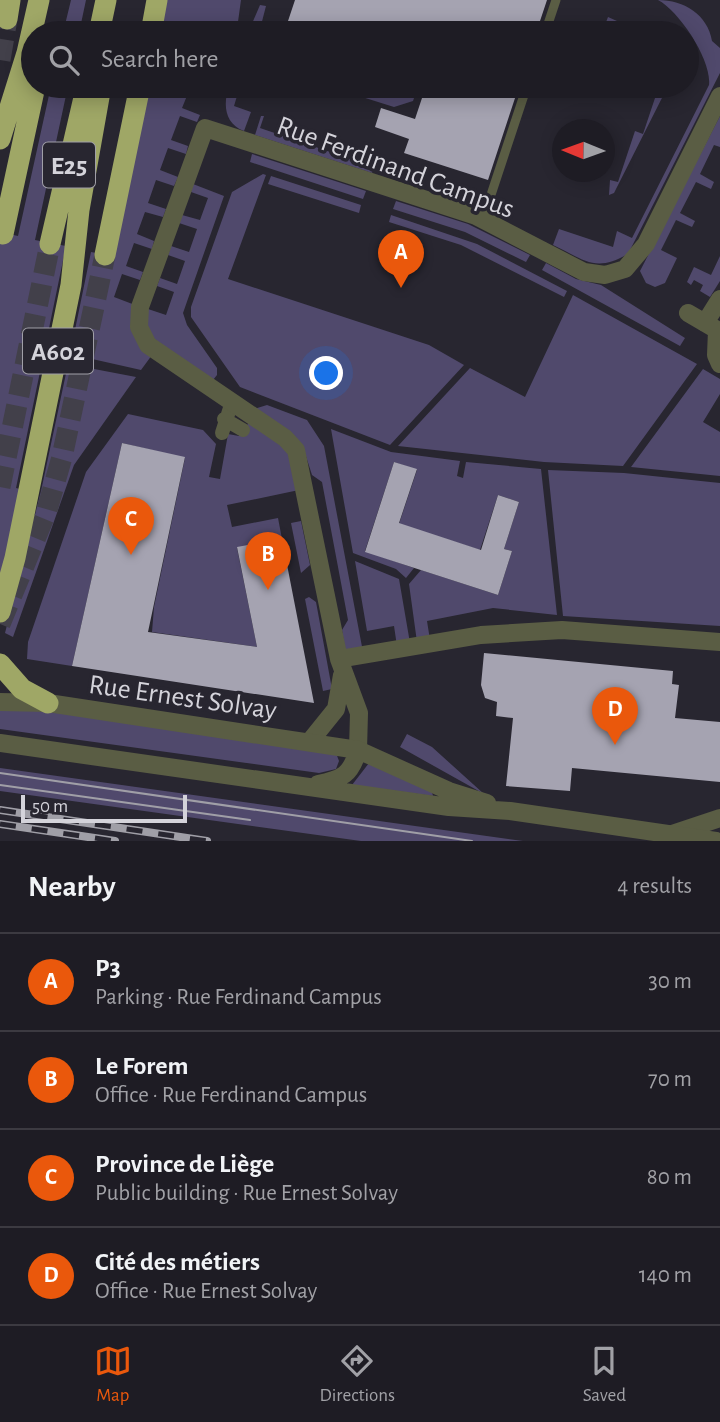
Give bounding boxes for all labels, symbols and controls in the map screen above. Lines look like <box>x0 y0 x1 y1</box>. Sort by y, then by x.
search box <box>21 21 699 98</box>
icon: search <box>45 41 83 79</box>
text: Search here <box>101 46 219 72</box>
street label: Rue Ferdinand Campus <box>273 112 518 224</box>
north arrow <box>552 119 615 182</box>
road number: E25 <box>43 142 95 188</box>
pin: A <box>378 230 424 288</box>
road number: A602 <box>23 328 93 374</box>
your location <box>309 356 343 390</box>
pin: C <box>108 497 154 555</box>
pin: B <box>245 532 291 590</box>
street label: Rue Ernest Solvay <box>87 671 279 725</box>
pin: D <box>592 687 638 745</box>
scale bar <box>21 792 187 824</box>
text: 50 m <box>32 797 68 816</box>
text: Nearby <box>28 872 116 902</box>
text: 4 results <box>617 875 692 898</box>
text: P3 <box>95 955 121 981</box>
text: A <box>44 970 58 993</box>
text: 30 m <box>648 970 692 993</box>
text: Parking · Rue Ferdinand Campus <box>95 986 382 1009</box>
text: Le Forem <box>95 1053 188 1079</box>
text: B <box>44 1068 58 1091</box>
text: 70 m <box>648 1068 692 1091</box>
text: Office · Rue Ferdinand Campus <box>95 1084 367 1107</box>
text: Province de Liège <box>95 1151 274 1177</box>
text: C <box>45 1166 57 1189</box>
text: 80 m <box>647 1166 692 1189</box>
text: Public building · Rue Ernest Solvay <box>95 1182 398 1205</box>
text: Cité des métiers <box>95 1249 260 1275</box>
text: D <box>43 1264 59 1287</box>
text: 140 m <box>639 1264 692 1287</box>
text: Office · Rue Ernest Solvay <box>95 1280 317 1303</box>
tab: Map <box>94 1342 132 1407</box>
tab: Directions <box>319 1342 395 1407</box>
tab: Saved <box>583 1342 626 1407</box>

